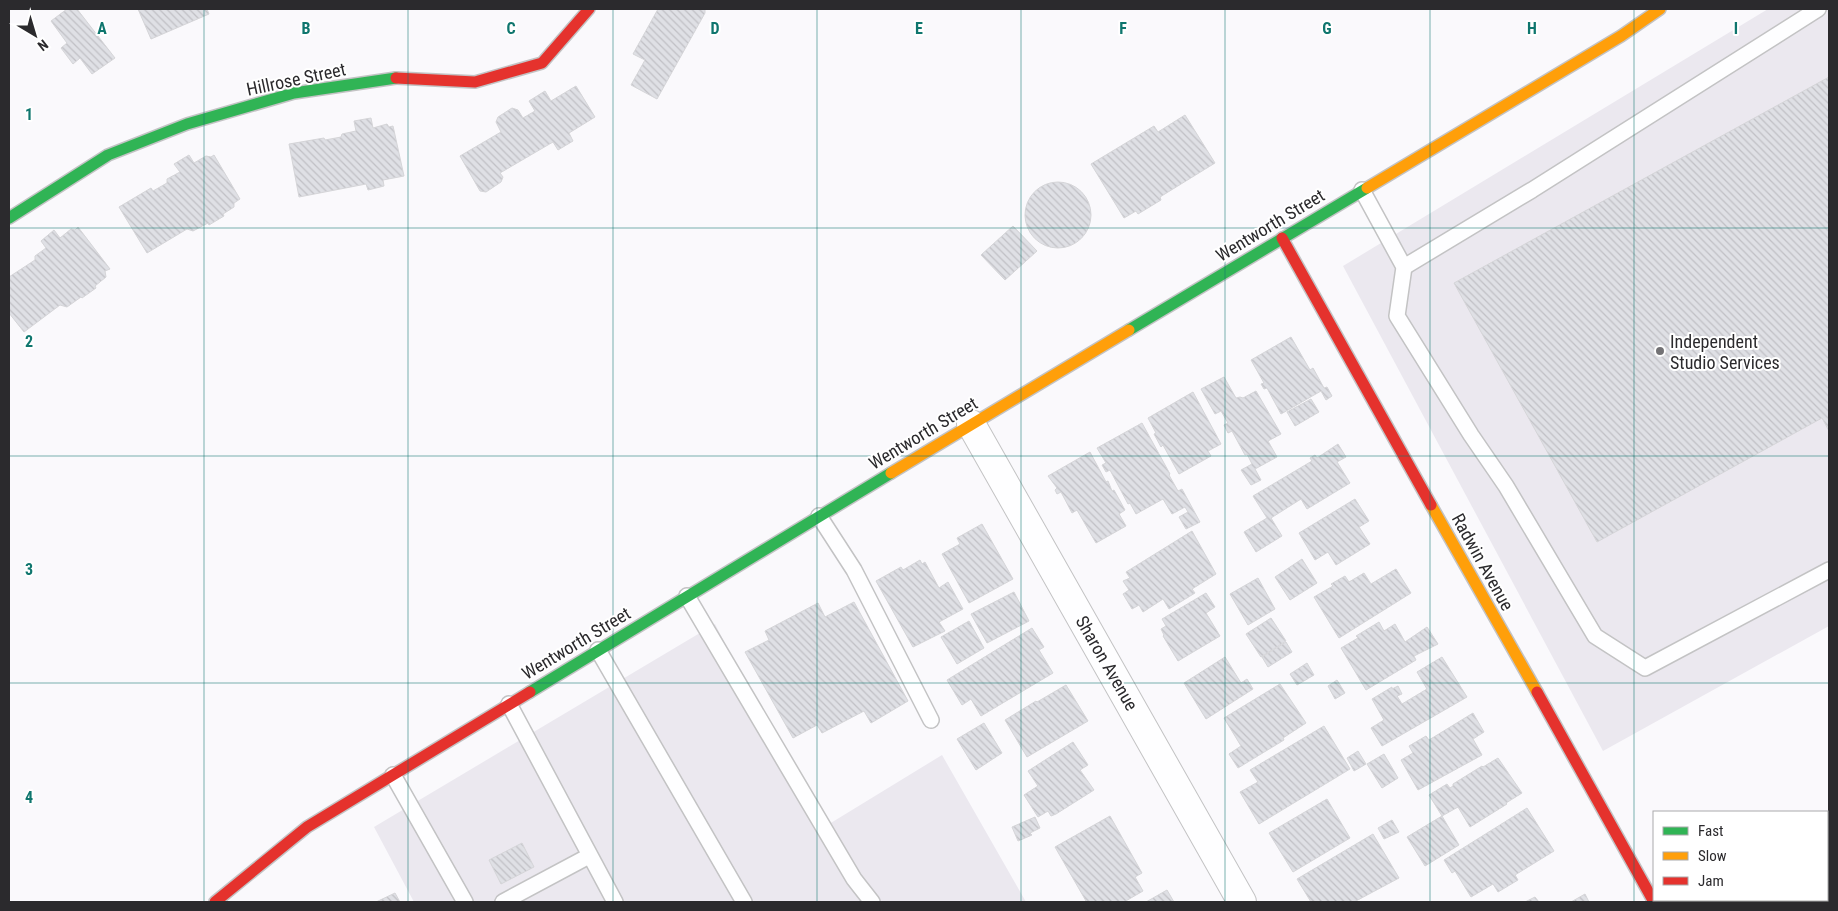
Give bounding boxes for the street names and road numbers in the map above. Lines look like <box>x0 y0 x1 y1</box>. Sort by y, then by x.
street label: Hillrose Street <box>244 58 348 100</box>
street label: Wentworth Street <box>1212 184 1328 266</box>
street label: Wentworth Street <box>865 392 981 474</box>
street label: Radwin Avenue <box>1448 510 1518 614</box>
street label: Wentworth Street <box>518 602 634 684</box>
street label: Sharon Avenue <box>1071 612 1143 714</box>

